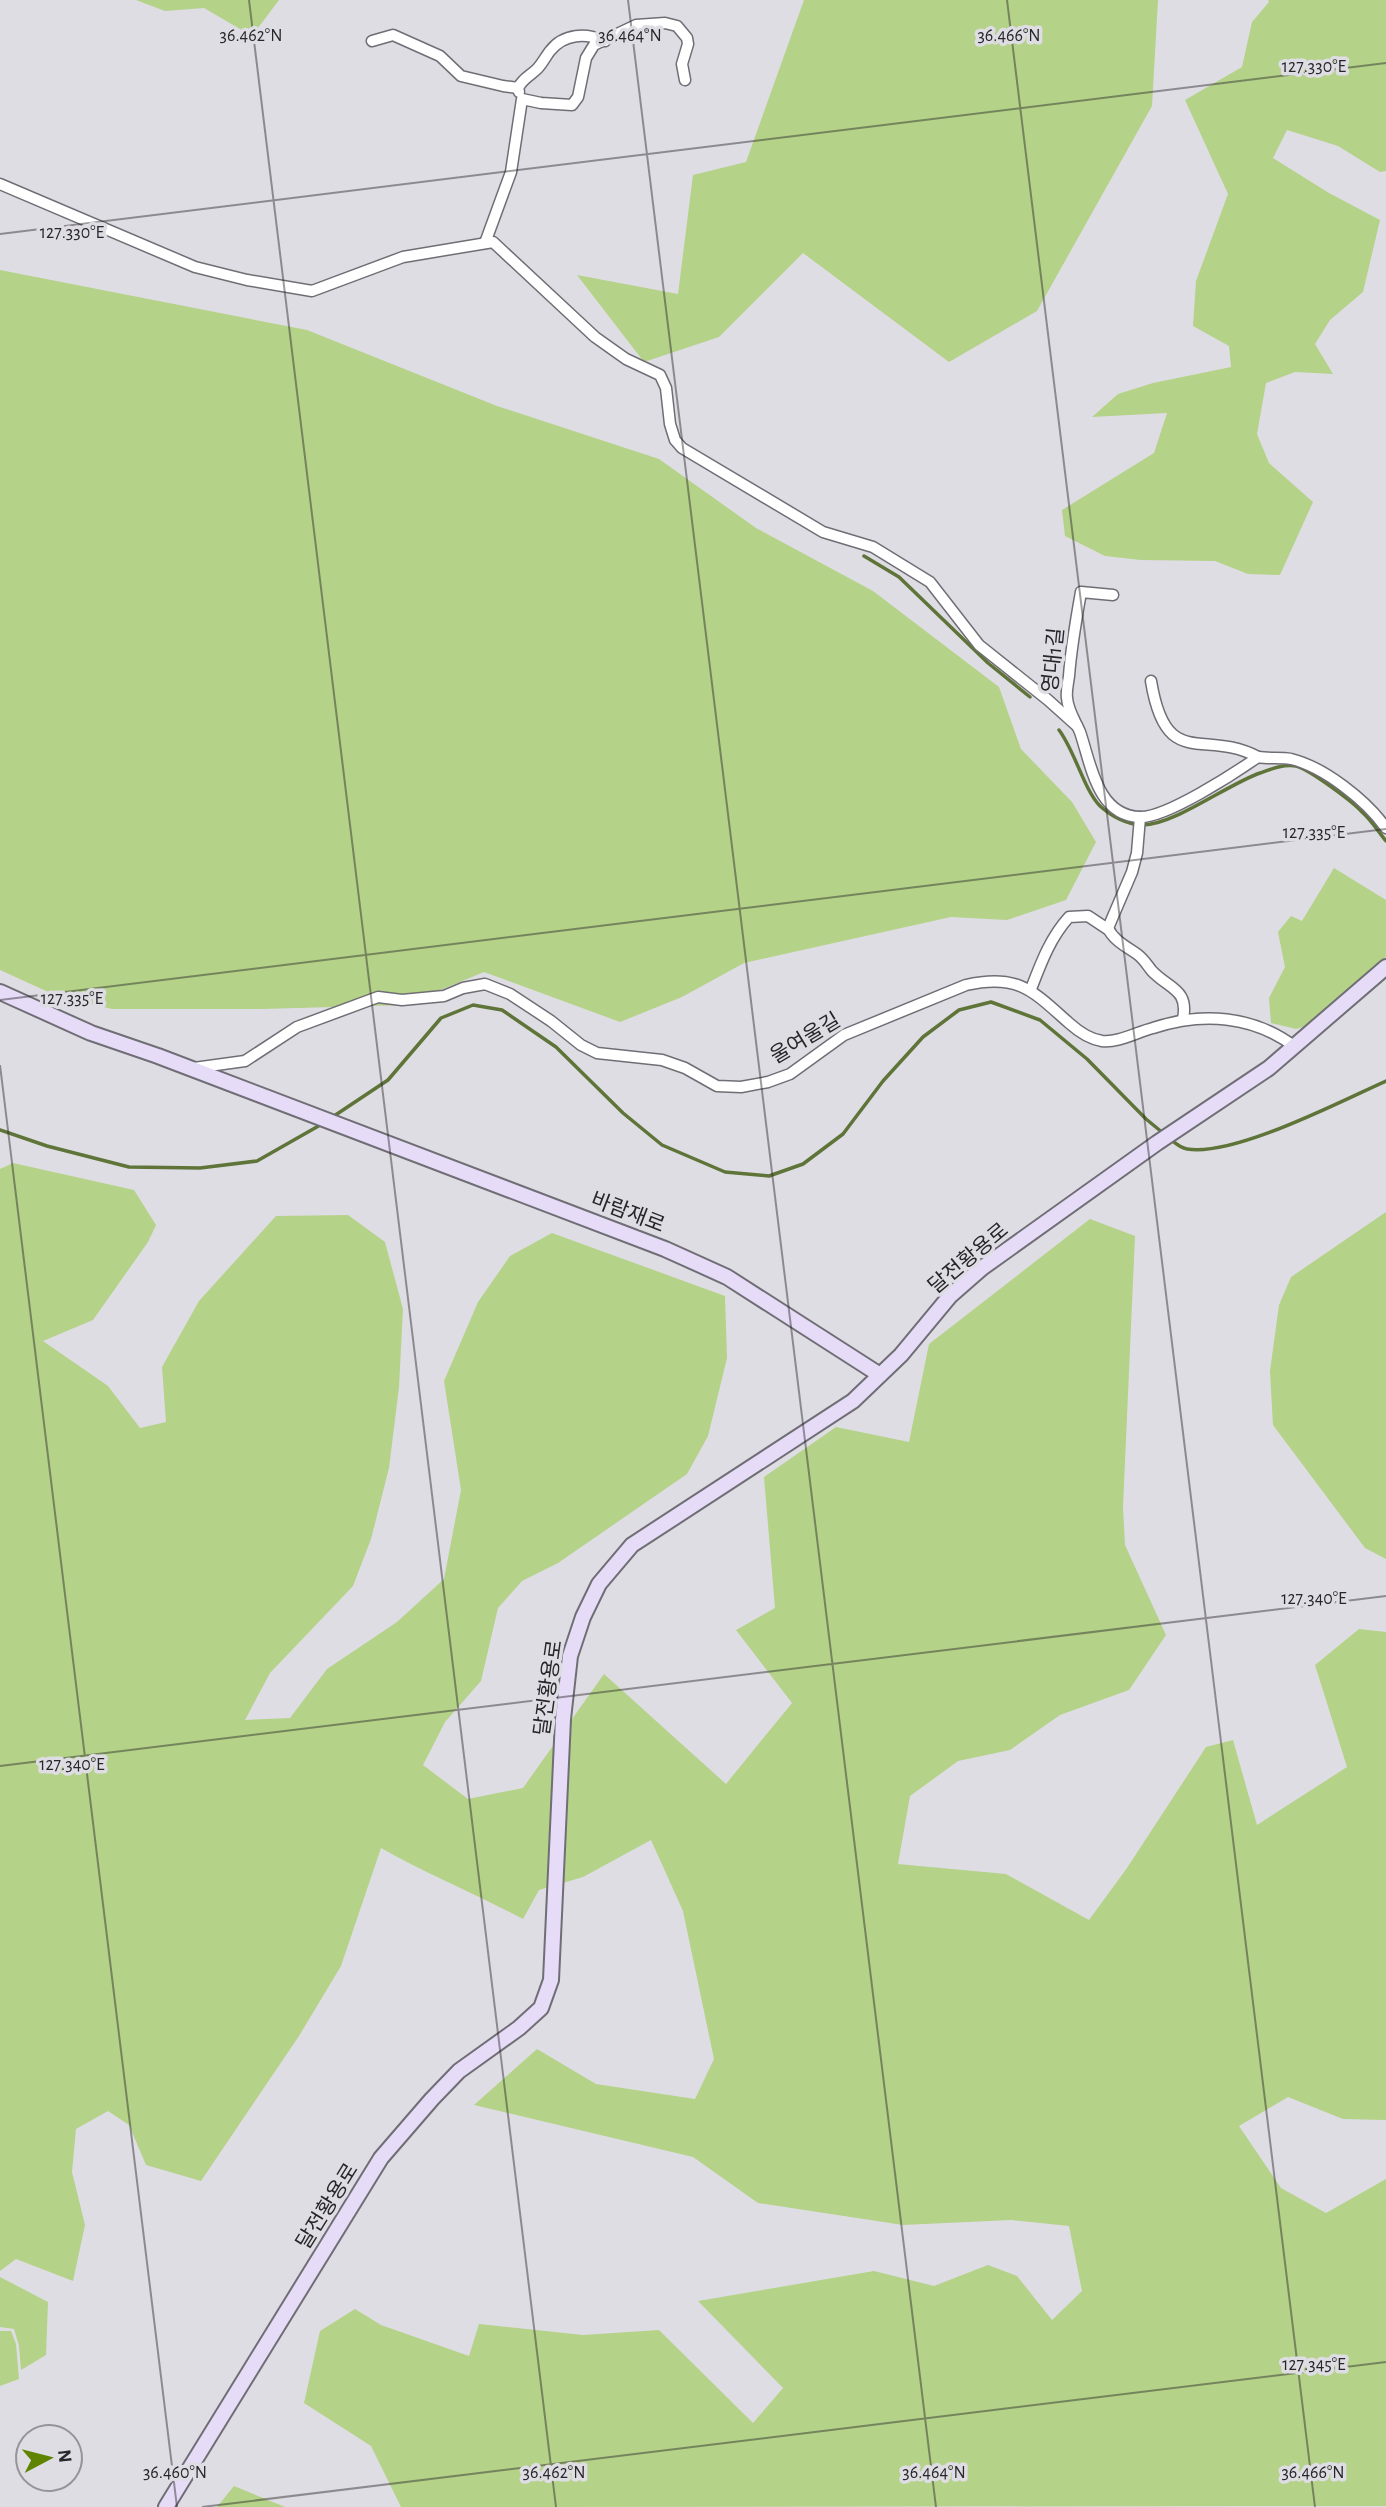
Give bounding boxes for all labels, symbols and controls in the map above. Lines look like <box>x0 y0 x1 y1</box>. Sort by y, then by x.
text: 36.462°N <box>220 27 282 45</box>
text: 36.464°N <box>598 27 662 45</box>
text: 36.466°N <box>977 27 1041 45</box>
text: 127.330°E <box>1282 58 1346 76</box>
text: 127.330°E <box>40 224 104 242</box>
street label: 영대1길 <box>1039 626 1067 694</box>
text: 127.335°E <box>1283 824 1345 842</box>
text: 127.335°E <box>41 990 103 1008</box>
street label: 울여울길 <box>766 1009 844 1067</box>
street label: 바람재로 <box>588 1188 668 1236</box>
street label: 달전황용로 <box>924 1219 1012 1297</box>
text: 127.340°E <box>1281 1590 1347 1608</box>
street label: 달전황용로 <box>530 1639 566 1737</box>
text: 127.340°E <box>39 1756 105 1774</box>
street label: 달전황용로 <box>292 2159 362 2253</box>
text: 127.345°E <box>1282 2356 1346 2374</box>
north arrow <box>14 2423 84 2493</box>
text: N <box>54 2448 75 2464</box>
text: 36.460°N <box>143 2464 207 2482</box>
text: 36.462°N <box>523 2464 585 2482</box>
text: 36.464°N <box>902 2464 966 2482</box>
text: 36.466°N <box>1281 2464 1345 2482</box>

